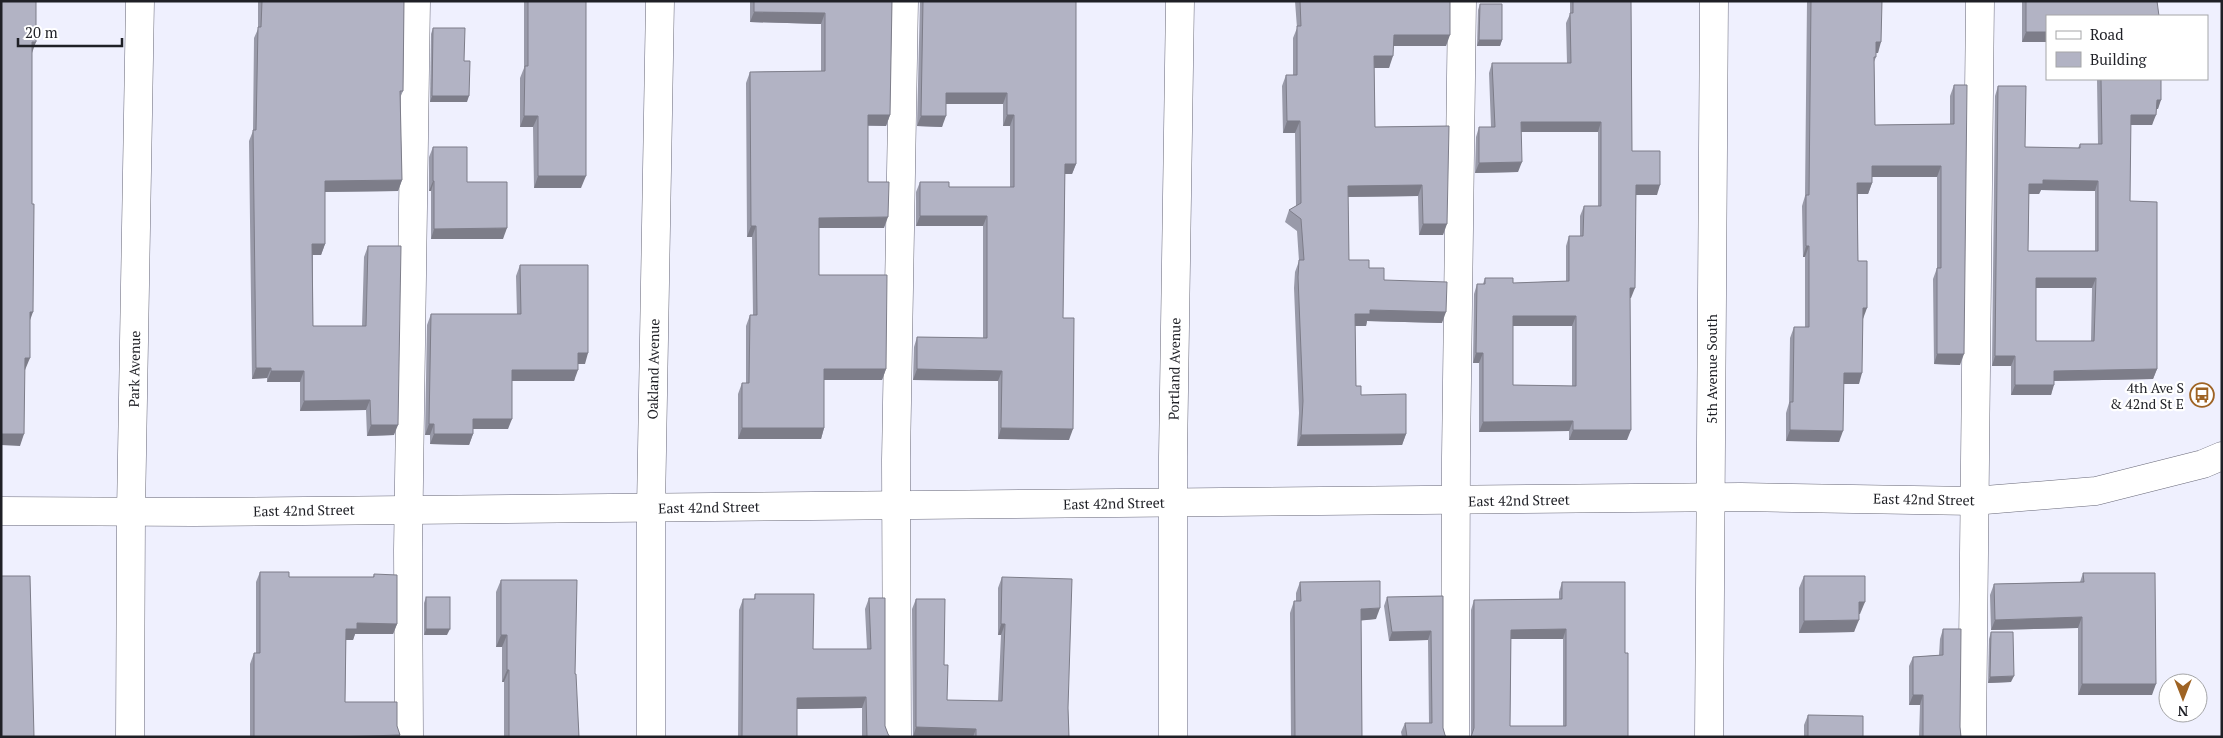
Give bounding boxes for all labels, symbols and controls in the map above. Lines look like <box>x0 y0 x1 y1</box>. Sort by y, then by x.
scale bar <box>18 15 121 47</box>
legend <box>2046 15 2208 80</box>
text: 20 m <box>25 22 58 42</box>
text: Road <box>2090 24 2123 44</box>
text: Building <box>2090 49 2148 69</box>
street label: 5th Avenue South <box>1702 314 1721 424</box>
street label: Oakland Avenue <box>643 318 663 420</box>
street label: Portland Avenue <box>1164 318 1184 420</box>
street label: Park Avenue <box>124 330 144 408</box>
place label: 4th Ave S & 42nd St E <box>2110 378 2184 413</box>
bus stop icon: 4th Ave S & 42nd St E <box>2189 382 2215 408</box>
street label: East 42nd Street <box>1873 489 1976 509</box>
street label: East 42nd Street <box>1468 490 1571 510</box>
street label: East 42nd Street <box>1063 493 1166 513</box>
street label: East 42nd Street <box>658 497 761 517</box>
street label: East 42nd Street <box>253 500 356 520</box>
north arrow <box>2158 673 2208 723</box>
text: N <box>2177 702 2188 721</box>

